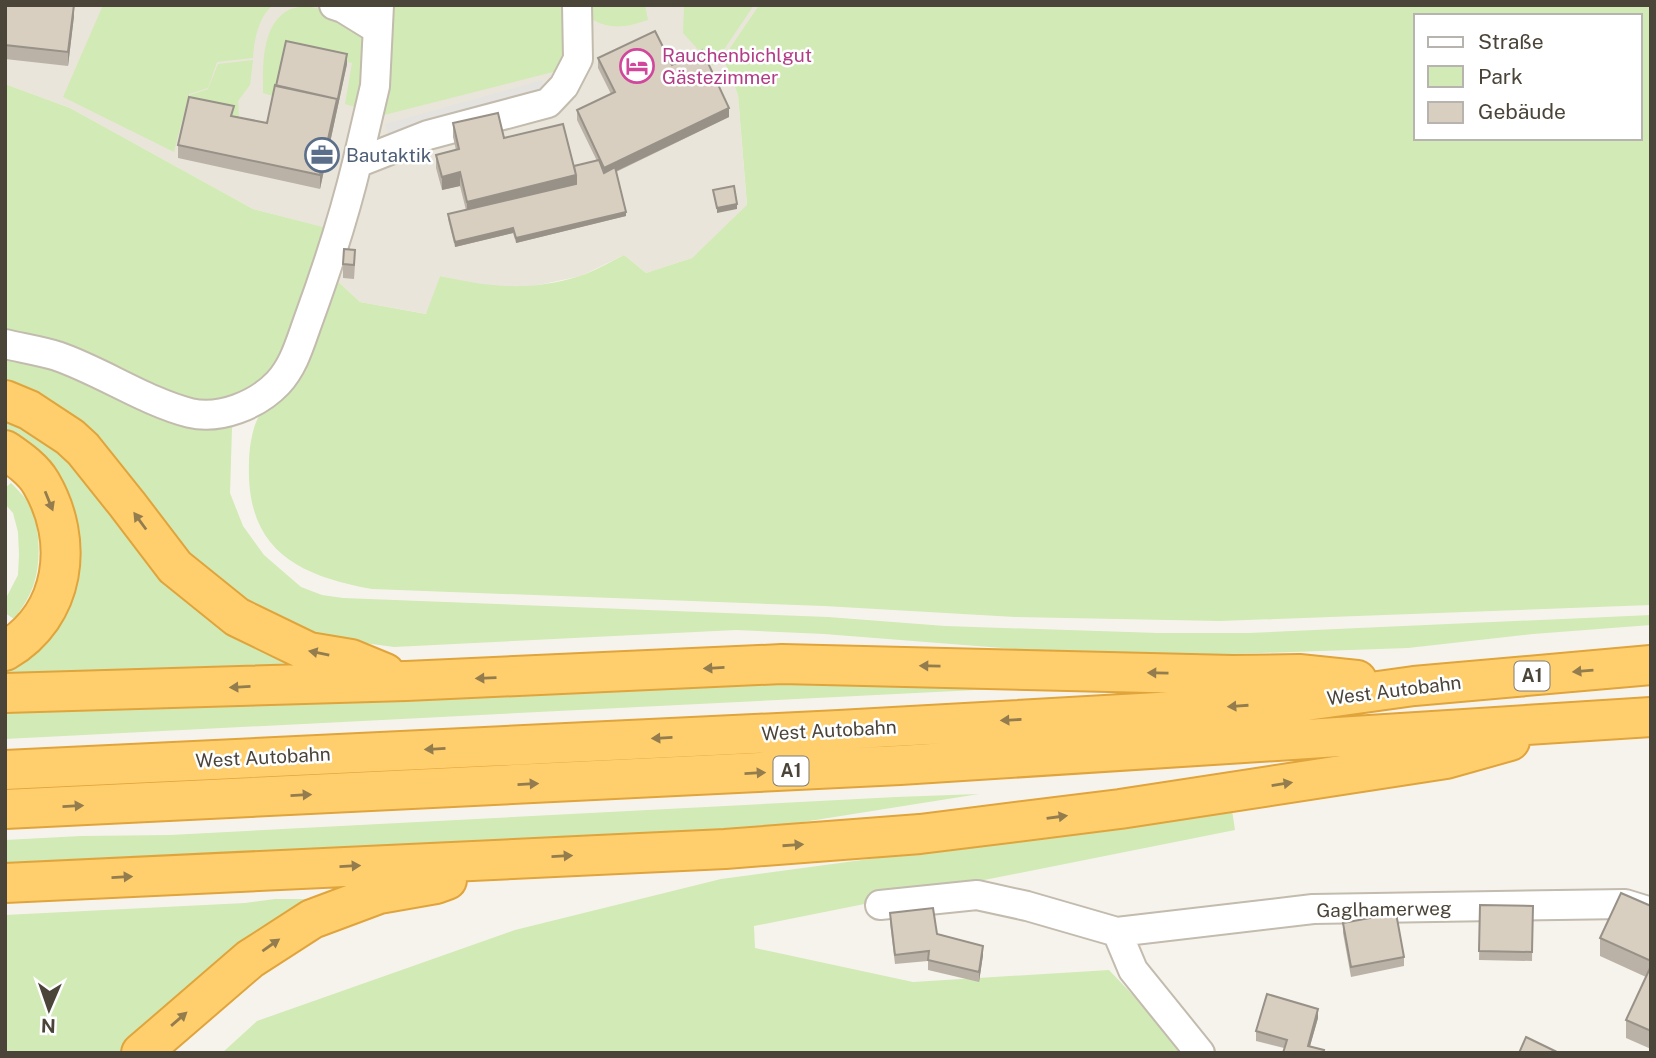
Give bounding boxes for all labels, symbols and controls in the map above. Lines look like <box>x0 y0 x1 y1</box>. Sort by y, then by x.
legend <box>1414 14 1642 140</box>
text: Straße <box>1478 29 1544 54</box>
place label: Rauchenbichlgut Gästezimmer <box>662 44 812 88</box>
hotel icon: Rauchenbichlgut Gästezimmer <box>618 47 656 85</box>
text: Park <box>1478 64 1523 89</box>
text: Gebäude <box>1478 99 1566 124</box>
office icon: Bautaktik <box>303 136 341 174</box>
place label: Bautaktik <box>346 144 432 166</box>
one-way arrow <box>43 490 54 511</box>
one-way arrow <box>133 512 147 530</box>
one-way arrow <box>308 648 330 659</box>
one-way arrow <box>919 661 941 672</box>
road number: A1 <box>1514 662 1550 690</box>
one-way arrow <box>703 663 725 674</box>
one-way arrow <box>1572 666 1594 677</box>
one-way arrow <box>1147 668 1169 679</box>
street label: West Autobahn <box>1326 671 1462 709</box>
one-way arrow <box>475 673 497 684</box>
one-way arrow <box>229 681 251 692</box>
one-way arrow <box>1227 701 1249 712</box>
street label: West Autobahn <box>761 715 897 745</box>
one-way arrow <box>1000 715 1022 726</box>
one-way arrow <box>651 733 673 744</box>
street label: West Autobahn <box>195 742 331 772</box>
one-way arrow <box>423 744 445 755</box>
road number: A1 <box>774 756 808 786</box>
one-way arrow <box>744 767 766 778</box>
one-way arrow <box>517 778 539 789</box>
one-way arrow <box>1271 778 1293 789</box>
one-way arrow <box>290 789 312 800</box>
one-way arrow <box>63 800 85 811</box>
one-way arrow <box>1046 812 1068 823</box>
one-way arrow <box>782 839 804 850</box>
one-way arrow <box>551 851 573 862</box>
one-way arrow <box>339 861 361 872</box>
one-way arrow <box>112 871 134 882</box>
street label: Gaglhamerweg <box>1316 897 1452 921</box>
one-way arrow <box>262 938 280 952</box>
north arrow <box>14 974 84 1044</box>
one-way arrow <box>170 1012 187 1028</box>
text: N <box>41 1015 56 1037</box>

